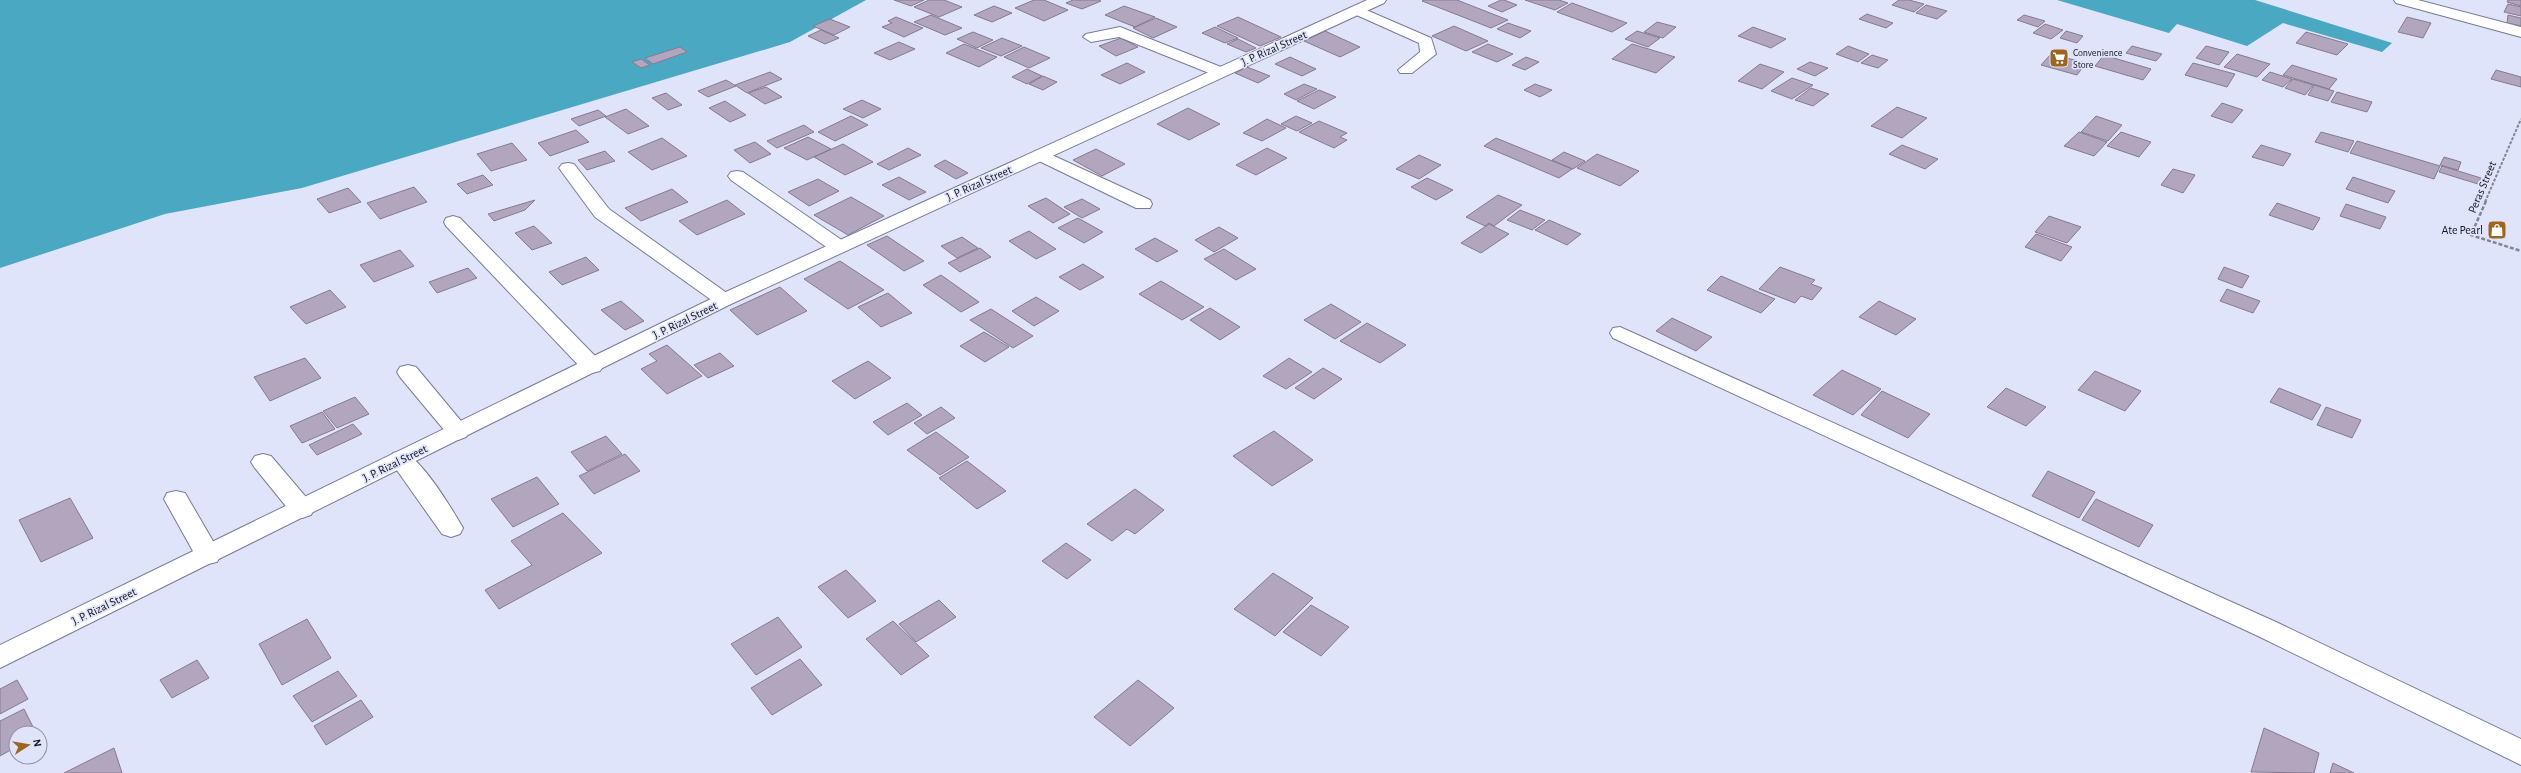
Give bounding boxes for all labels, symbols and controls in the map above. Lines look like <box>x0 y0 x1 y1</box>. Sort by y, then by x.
street label: J. P. Rizal Street <box>1240 28 1309 68</box>
supermarket icon: Convenience Store <box>2048 47 2070 69</box>
place label: Convenience Store <box>2073 48 2123 70</box>
street label: Peras Street <box>2466 159 2498 215</box>
street label: J. P. Rizal Street <box>945 163 1014 203</box>
shop icon: Ate Pearl <box>2486 219 2508 241</box>
place label: Ate Pearl <box>2442 224 2483 236</box>
street label: J. P. Rizal Street <box>651 299 719 341</box>
street label: J. P. Rizal Street <box>361 442 429 484</box>
street label: J. P. Rizal Street <box>70 585 138 627</box>
north arrow <box>8 725 48 765</box>
text: N <box>31 738 43 748</box>

